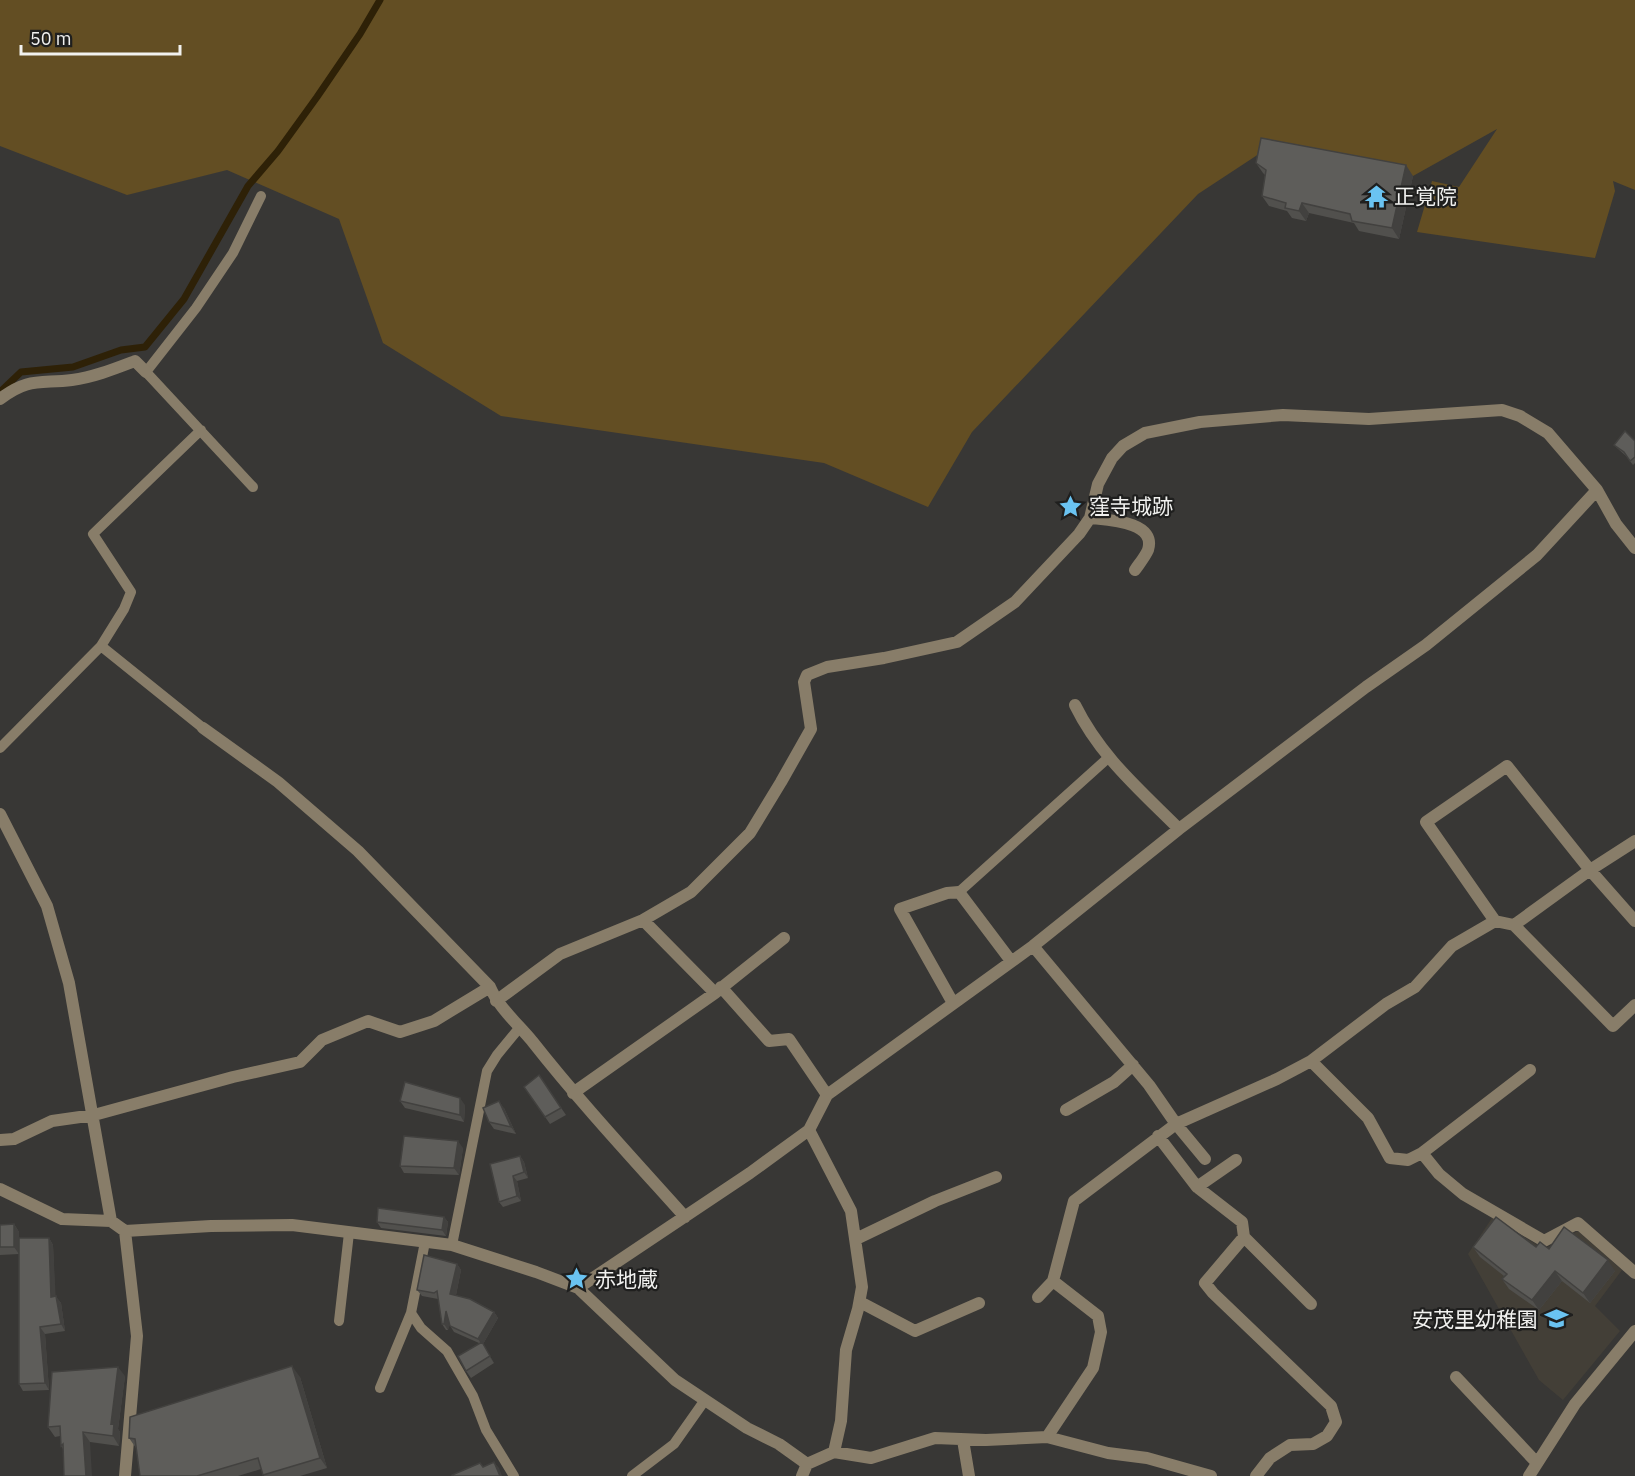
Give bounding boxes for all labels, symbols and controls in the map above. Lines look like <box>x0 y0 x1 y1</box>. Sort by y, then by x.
scale bar <box>21 18 180 56</box>
text: 50 m <box>30 27 72 50</box>
place label: 正覚院 <box>1394 182 1457 210</box>
temple icon: 正覚院 <box>1363 183 1389 209</box>
place label: 窪寺城跡 <box>1089 492 1173 520</box>
place icon: 窪寺城跡 <box>1058 493 1084 519</box>
place label: 赤地蔵 <box>595 1265 658 1293</box>
place icon: 赤地蔵 <box>564 1266 590 1292</box>
place label: 安茂里幼稚園 <box>1412 1305 1538 1333</box>
school or university icon: 安茂里幼稚園 <box>1543 1306 1569 1332</box>

